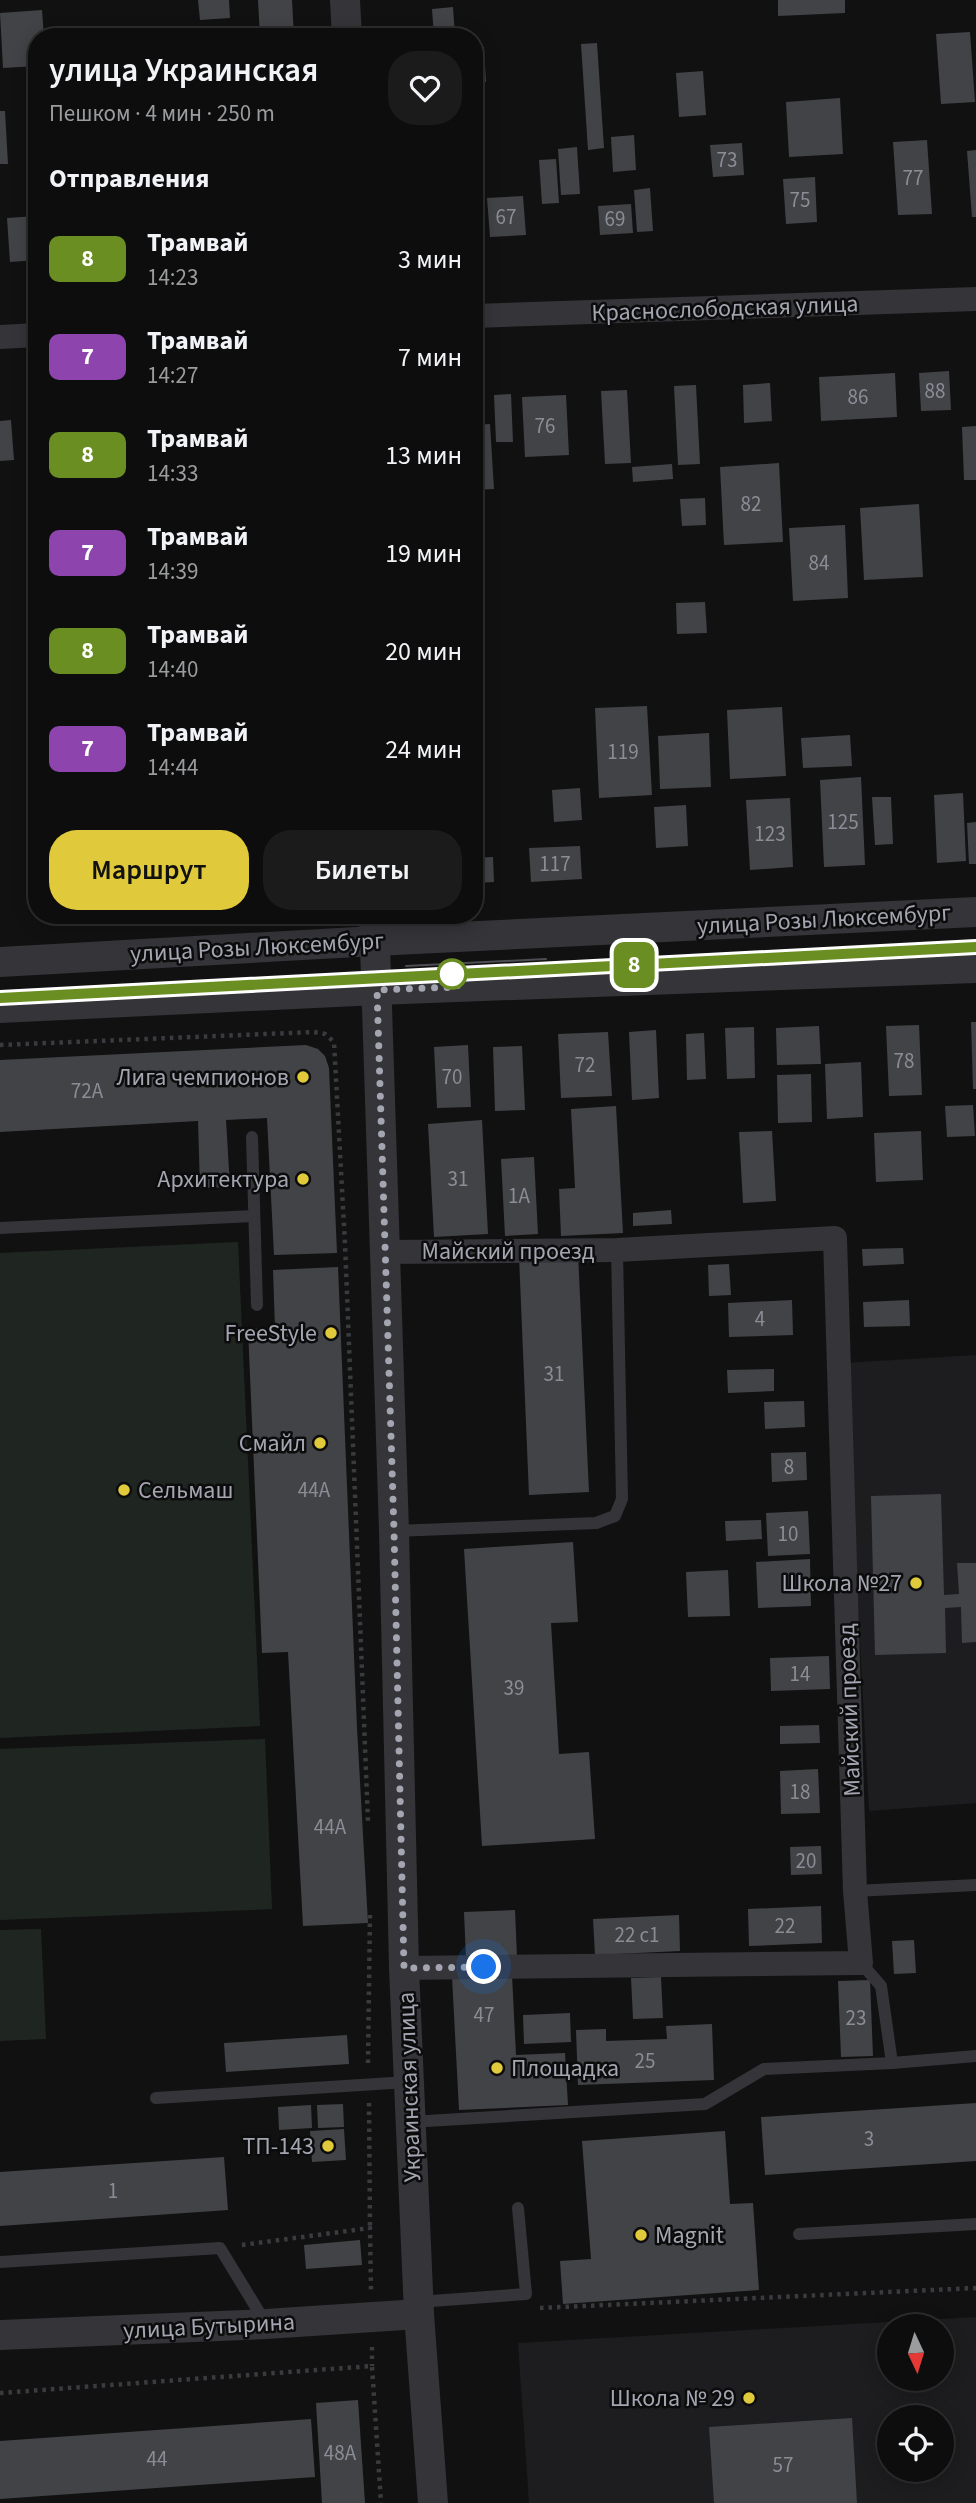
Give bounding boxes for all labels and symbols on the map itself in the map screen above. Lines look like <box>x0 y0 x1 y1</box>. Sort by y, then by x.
house number: 73 <box>717 145 737 175</box>
house number: 77 <box>903 163 923 193</box>
house number: 75 <box>790 185 810 215</box>
house number: 67 <box>496 202 516 232</box>
house number: 69 <box>605 204 625 234</box>
street label: Краснослободская улица <box>591 286 859 331</box>
house number: 88 <box>925 376 945 406</box>
house number: 86 <box>848 382 868 412</box>
house number: 76 <box>535 411 555 441</box>
house number: 82 <box>741 489 761 519</box>
house number: 84 <box>809 548 829 578</box>
house number: 119 <box>607 737 639 767</box>
house number: 125 <box>827 807 859 837</box>
house number: 123 <box>754 819 786 849</box>
house number: 117 <box>539 849 571 879</box>
street label: улица Розы Люксембург <box>696 895 952 944</box>
street label: улица Розы Люксембург <box>129 923 385 972</box>
line badge: 8 <box>611 942 657 988</box>
unlabelled marker <box>437 959 467 989</box>
house number: 78 <box>894 1046 914 1076</box>
house number: 72 <box>575 1050 595 1080</box>
place label: Лига чемпионов <box>116 1060 289 1095</box>
house number: 70 <box>442 1062 462 1092</box>
marker: Лига чемпионов <box>295 1069 311 1085</box>
house number: 72А <box>71 1076 104 1106</box>
place label: Архитектура <box>157 1162 289 1197</box>
house number: 31 <box>448 1164 468 1194</box>
marker: Архитектура <box>295 1171 311 1187</box>
house number: 1А <box>508 1181 530 1211</box>
street label: Майский проезд <box>421 1234 595 1269</box>
house number: 4 <box>755 1304 765 1334</box>
place label: FreeStyle <box>225 1316 317 1351</box>
marker: FreeStyle <box>323 1325 339 1341</box>
house number: 31 <box>544 1359 564 1389</box>
place label: Смайл <box>239 1426 306 1461</box>
marker: Смайл <box>312 1435 328 1451</box>
house number: 8 <box>784 1452 794 1482</box>
place label: Сельмаш <box>138 1473 233 1508</box>
house number: 44А <box>298 1475 331 1505</box>
marker: Сельмаш <box>116 1482 132 1498</box>
house number: 10 <box>778 1519 798 1549</box>
place label: Школа №27 <box>782 1566 902 1601</box>
marker: Школа №27 <box>908 1575 924 1591</box>
street label: Майский проезд <box>829 1623 870 1797</box>
house number: 14 <box>790 1659 810 1689</box>
house number: 39 <box>504 1673 524 1703</box>
house number: 18 <box>790 1777 810 1807</box>
house number: 44А <box>314 1812 347 1842</box>
house number: 20 <box>796 1846 816 1876</box>
house number: 22 <box>775 1911 795 1941</box>
house number: 22 с1 <box>614 1920 660 1950</box>
your location <box>466 1949 501 1984</box>
street label: Украинская улица <box>389 1991 430 2183</box>
house number: 47 <box>474 2000 494 2030</box>
house number: 23 <box>846 2003 866 2033</box>
house number: 25 <box>635 2046 655 2076</box>
place label: Площадка <box>511 2051 619 2086</box>
marker: Площадка <box>489 2060 505 2076</box>
house number: 3 <box>864 2124 874 2154</box>
place label: ТП-143 <box>242 2129 314 2164</box>
marker: ТП-143 <box>320 2138 336 2154</box>
house number: 1 <box>108 2176 118 2206</box>
place label: Magnit <box>655 2218 724 2253</box>
marker: Magnit <box>633 2227 649 2243</box>
street label: улица Бутырина <box>122 2305 296 2348</box>
north arrow <box>877 2314 954 2390</box>
place label: Школа № 29 <box>610 2381 735 2416</box>
marker: Школа № 29 <box>741 2390 757 2406</box>
house number: 48А <box>324 2438 357 2468</box>
house number: 44 <box>147 2444 167 2474</box>
house number: 57 <box>773 2450 793 2480</box>

